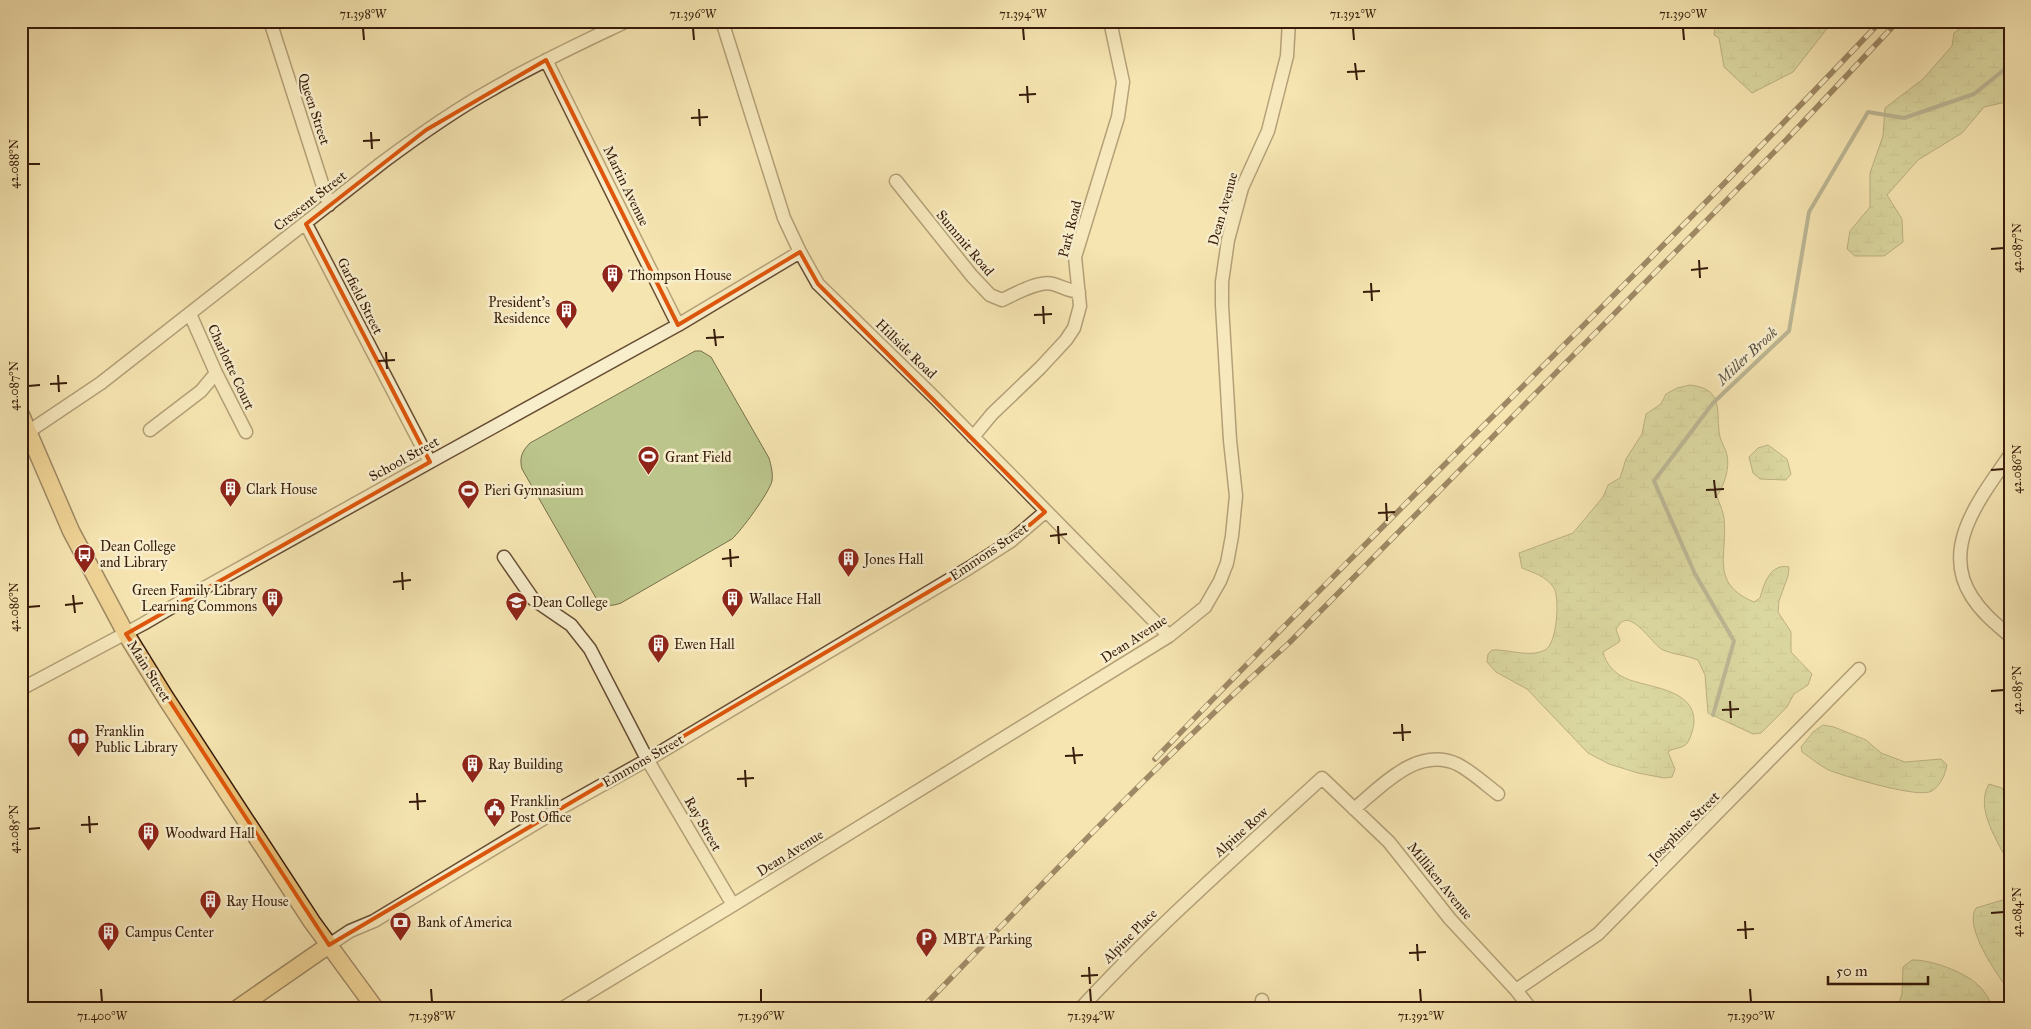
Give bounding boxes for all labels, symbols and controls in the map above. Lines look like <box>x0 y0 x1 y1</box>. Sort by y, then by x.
text: 71.398°W <box>340 7 387 21</box>
text: 71.396°W <box>670 7 717 21</box>
text: 71.394°W <box>999 7 1047 21</box>
text: 71.392°W <box>1330 7 1377 21</box>
text: 71.390°W <box>1659 7 1707 21</box>
street label: Queen Street <box>294 71 334 147</box>
text: 42.088°N <box>7 139 21 189</box>
street label: Martin Avenue <box>599 143 653 229</box>
street label: Crescent Street <box>270 167 350 235</box>
street label: Dean Avenue <box>1204 170 1242 248</box>
street label: Park Road <box>1055 199 1085 259</box>
street label: Summit Road <box>933 207 997 279</box>
text: 42.087°N <box>2010 223 2024 273</box>
street label: Garfield Street <box>333 255 387 337</box>
building icon: Thompson House <box>600 263 624 294</box>
place label: Thompson House <box>628 267 732 284</box>
place label: President's Residence <box>488 294 550 327</box>
building icon: President's Residence <box>554 298 578 329</box>
street label: Hillside Road <box>872 316 940 382</box>
street label: Charlotte Court <box>204 322 258 413</box>
water label: Miller Brook <box>1711 323 1781 390</box>
text: 42.087°N <box>7 361 21 411</box>
street label: School Street <box>366 433 442 485</box>
text: 42.086°N <box>2010 444 2024 494</box>
sports icon: Grant Field <box>637 445 661 476</box>
place label: Grant Field <box>665 449 731 466</box>
building icon: Clark House <box>218 477 242 508</box>
sports icon: Pieri Gymnasium <box>456 478 480 509</box>
place label: Clark House <box>246 481 318 498</box>
place label: Pieri Gymnasium <box>484 482 584 499</box>
street label: Emmons Street <box>946 519 1032 585</box>
place label: Dean College and Library <box>100 538 176 571</box>
bus stop icon: Dean College and Library <box>72 542 96 573</box>
building icon: Jones Hall <box>836 547 860 578</box>
place label: Jones Hall <box>862 551 924 569</box>
text: 42.086°N <box>7 582 21 632</box>
place label: Green Family Library Learning Commons <box>132 582 257 615</box>
building icon: Green Family Library Learning Commons <box>261 586 285 617</box>
building icon: Wallace Hall <box>721 587 745 618</box>
school or university icon: Dean College <box>504 590 528 621</box>
place label: Wallace Hall <box>749 591 822 608</box>
place label: Dean College <box>532 594 608 611</box>
street label: Dean Avenue <box>1098 611 1170 667</box>
building icon: Ewen Hall <box>646 632 670 663</box>
place label: Ewen Hall <box>674 636 735 653</box>
street label: Main Street <box>123 637 175 705</box>
text: 42.085°N <box>2010 666 2024 714</box>
place label: Franklin Public Library <box>95 723 178 756</box>
library icon: Franklin Public Library <box>67 727 91 758</box>
street label: Emmons Street <box>599 731 687 791</box>
building icon: Ray Building <box>460 752 484 783</box>
place label: Ray Building <box>488 756 563 773</box>
street label: Josephine Street <box>1644 788 1724 868</box>
place label: Franklin Post Office <box>510 793 572 826</box>
street label: Ray Street <box>681 794 725 854</box>
public building icon: Franklin Post Office <box>482 797 506 828</box>
street label: Alpine Row <box>1210 803 1272 861</box>
text: 42.085°N <box>7 805 21 853</box>
building icon: Woodward Hall <box>137 821 161 852</box>
place label: Woodward Hall <box>165 825 255 842</box>
street label: Dean Avenue <box>754 826 827 880</box>
street label: Milliken Avenue <box>1404 839 1476 923</box>
text: 42.084°N <box>2010 887 2024 937</box>
building icon: Ray House <box>198 889 222 920</box>
place label: Ray House <box>226 893 289 910</box>
street label: Alpine Place <box>1099 905 1161 967</box>
bank icon: Bank of America <box>389 910 413 941</box>
place label: Bank of America <box>417 914 512 931</box>
building icon: Campus Center <box>97 920 121 951</box>
place label: Campus Center <box>125 924 214 941</box>
parking icon: MBTA Parking <box>915 927 939 958</box>
place label: MBTA Parking <box>943 931 1032 948</box>
scale bar <box>1828 954 1928 986</box>
text: 50 m <box>1836 962 1868 980</box>
text: 71.400°W <box>77 1009 128 1023</box>
text: 71.398°W <box>409 1009 456 1023</box>
text: 71.396°W <box>738 1009 785 1023</box>
text: 71.394°W <box>1067 1009 1115 1023</box>
text: 71.392°W <box>1398 1009 1445 1023</box>
text: 71.390°W <box>1727 1009 1775 1023</box>

